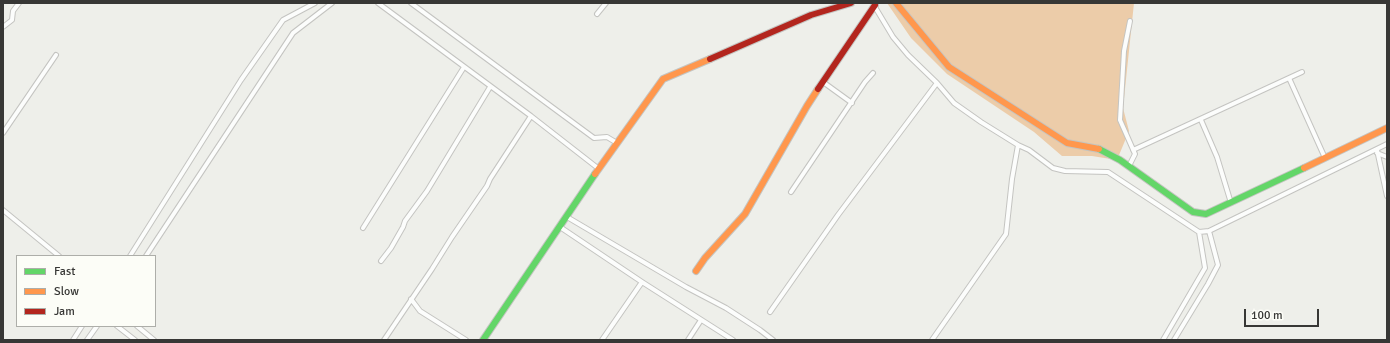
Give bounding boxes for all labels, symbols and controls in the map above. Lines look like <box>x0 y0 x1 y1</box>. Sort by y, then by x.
legend <box>16 255 156 327</box>
text: Fast <box>54 264 75 279</box>
text: Slow <box>54 284 79 299</box>
scale bar <box>1246 301 1321 327</box>
text: Jam <box>54 304 75 319</box>
text: 100 m <box>1251 308 1283 323</box>

